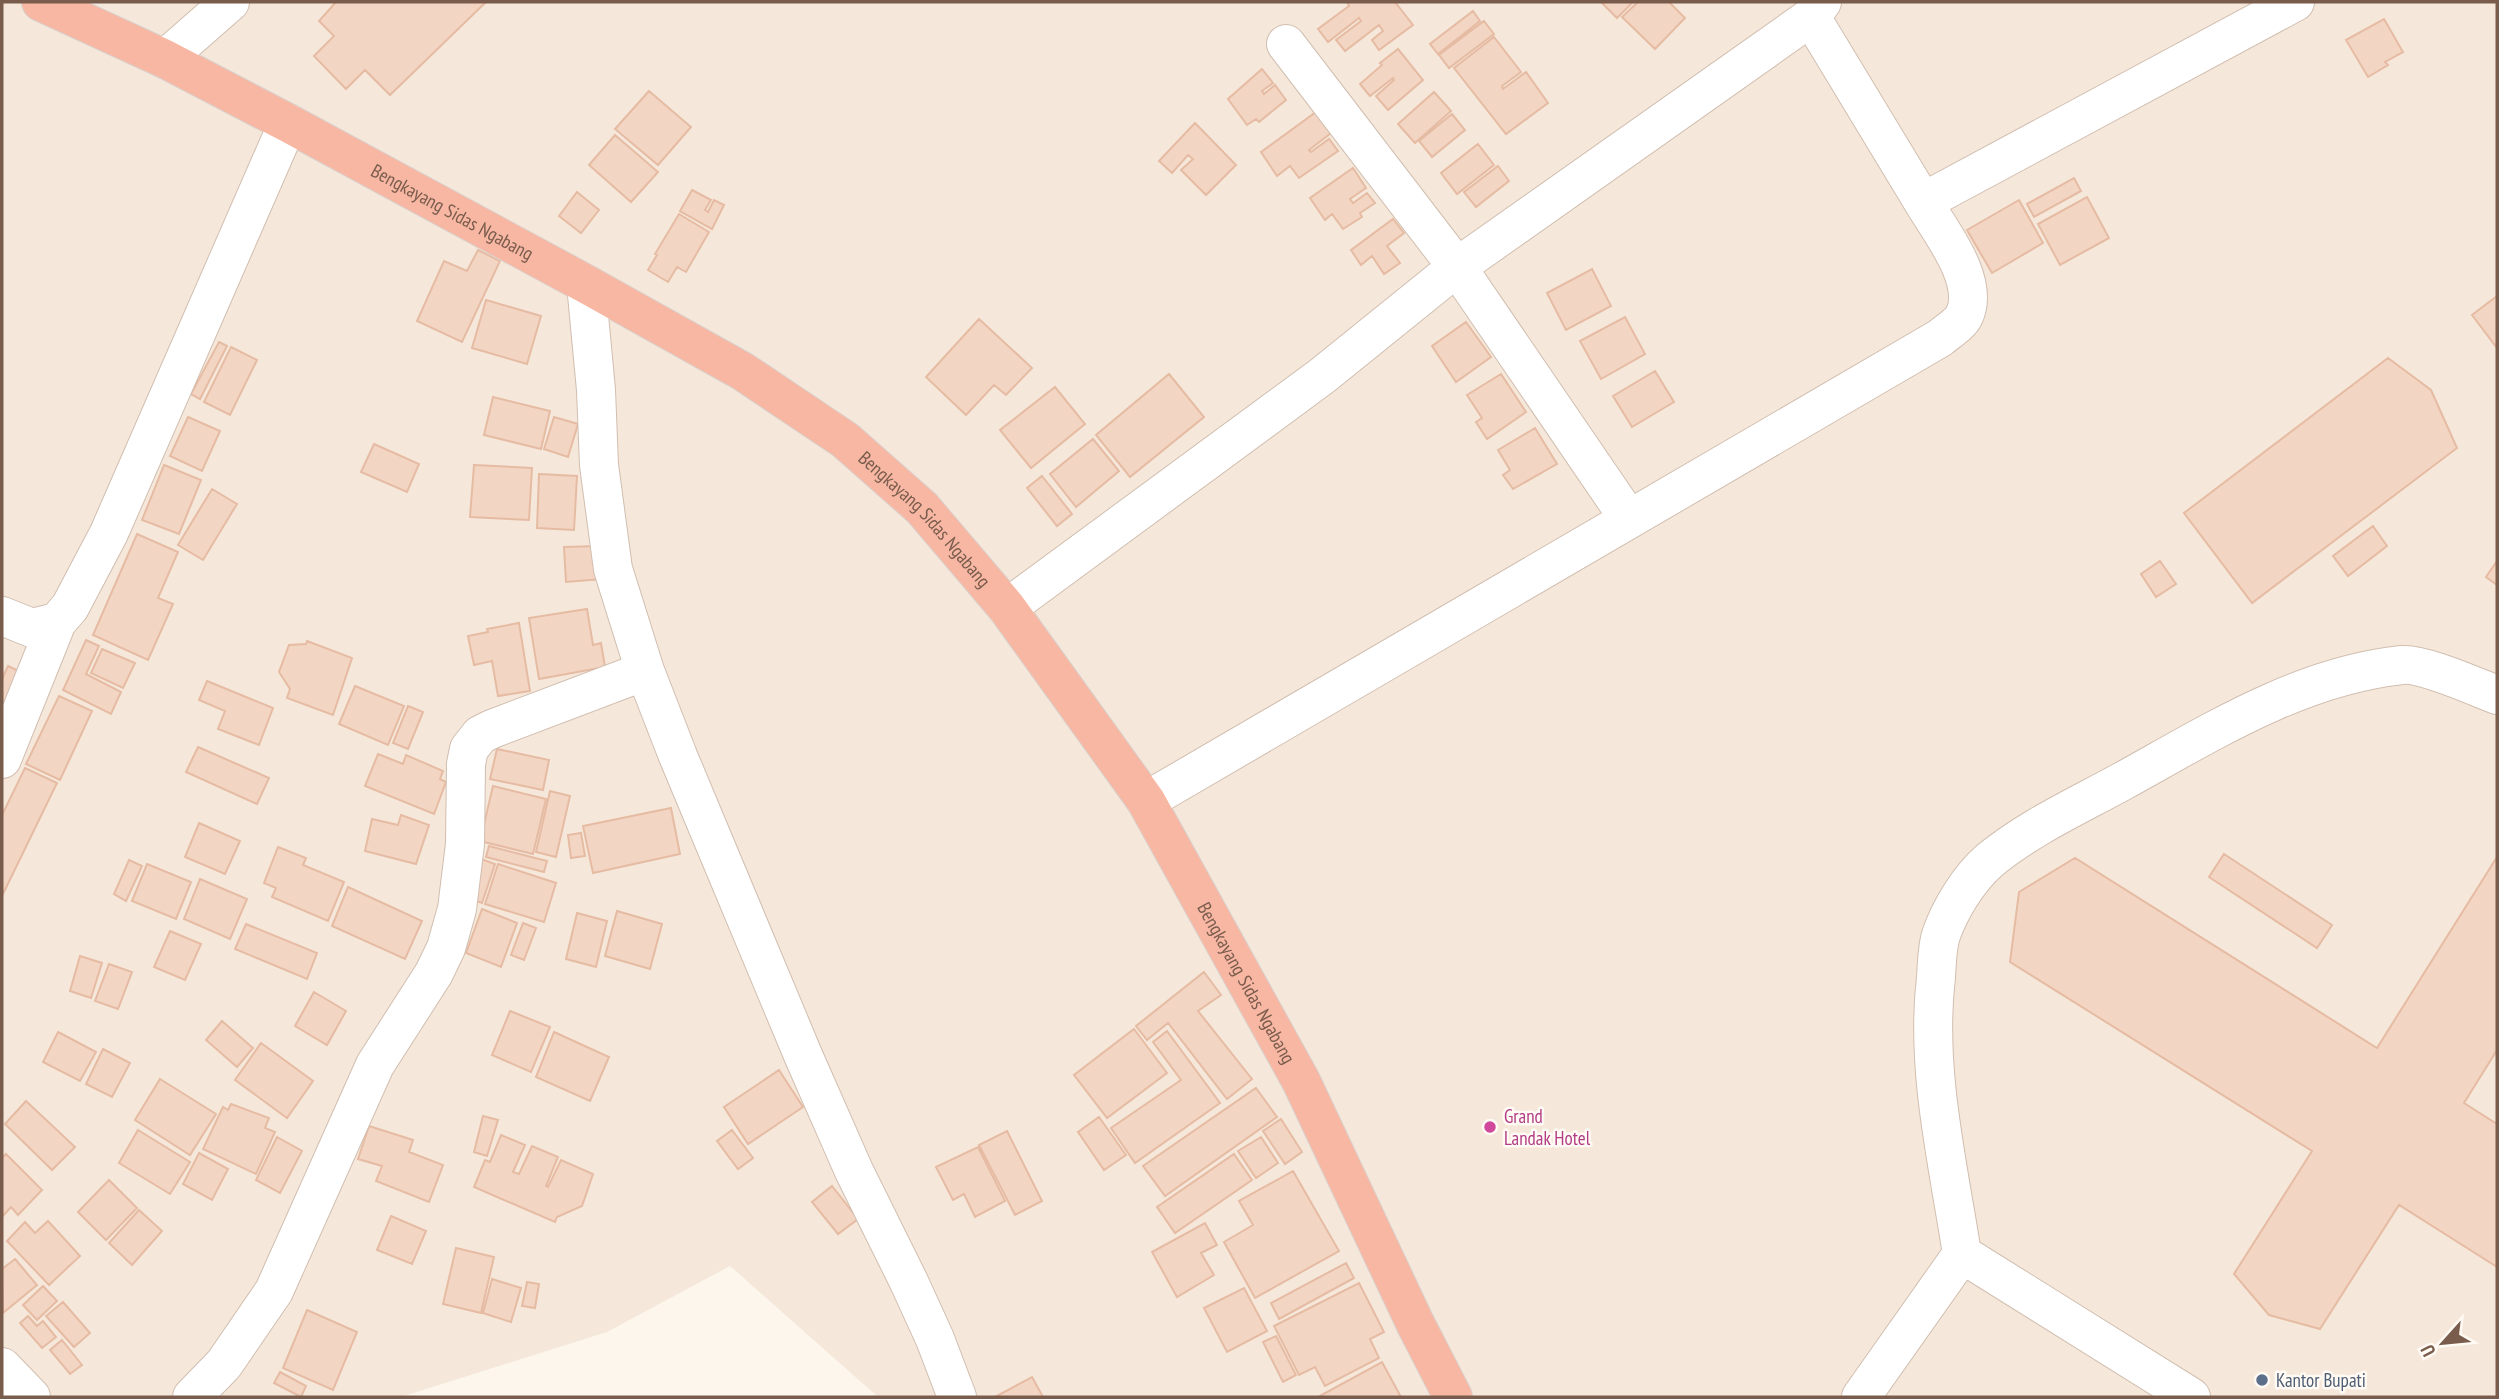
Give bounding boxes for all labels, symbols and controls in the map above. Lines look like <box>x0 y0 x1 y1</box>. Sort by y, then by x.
street label: Bengkayang Sidas Ngabang <box>367 158 538 265</box>
street label: Bengkayang Sidas Ngabang <box>854 446 996 592</box>
street label: Bengkayang Sidas Ngabang <box>1192 898 1301 1068</box>
place label: Grand Landak Hotel <box>1504 1104 1591 1150</box>
marker: Grand Landak Hotel <box>1482 1119 1498 1135</box>
north arrow <box>2408 1308 2478 1378</box>
text: U <box>2415 1341 2441 1361</box>
place label: Kantor Bupati <box>2276 1368 2366 1392</box>
marker: Kantor Bupati <box>2254 1372 2270 1388</box>

